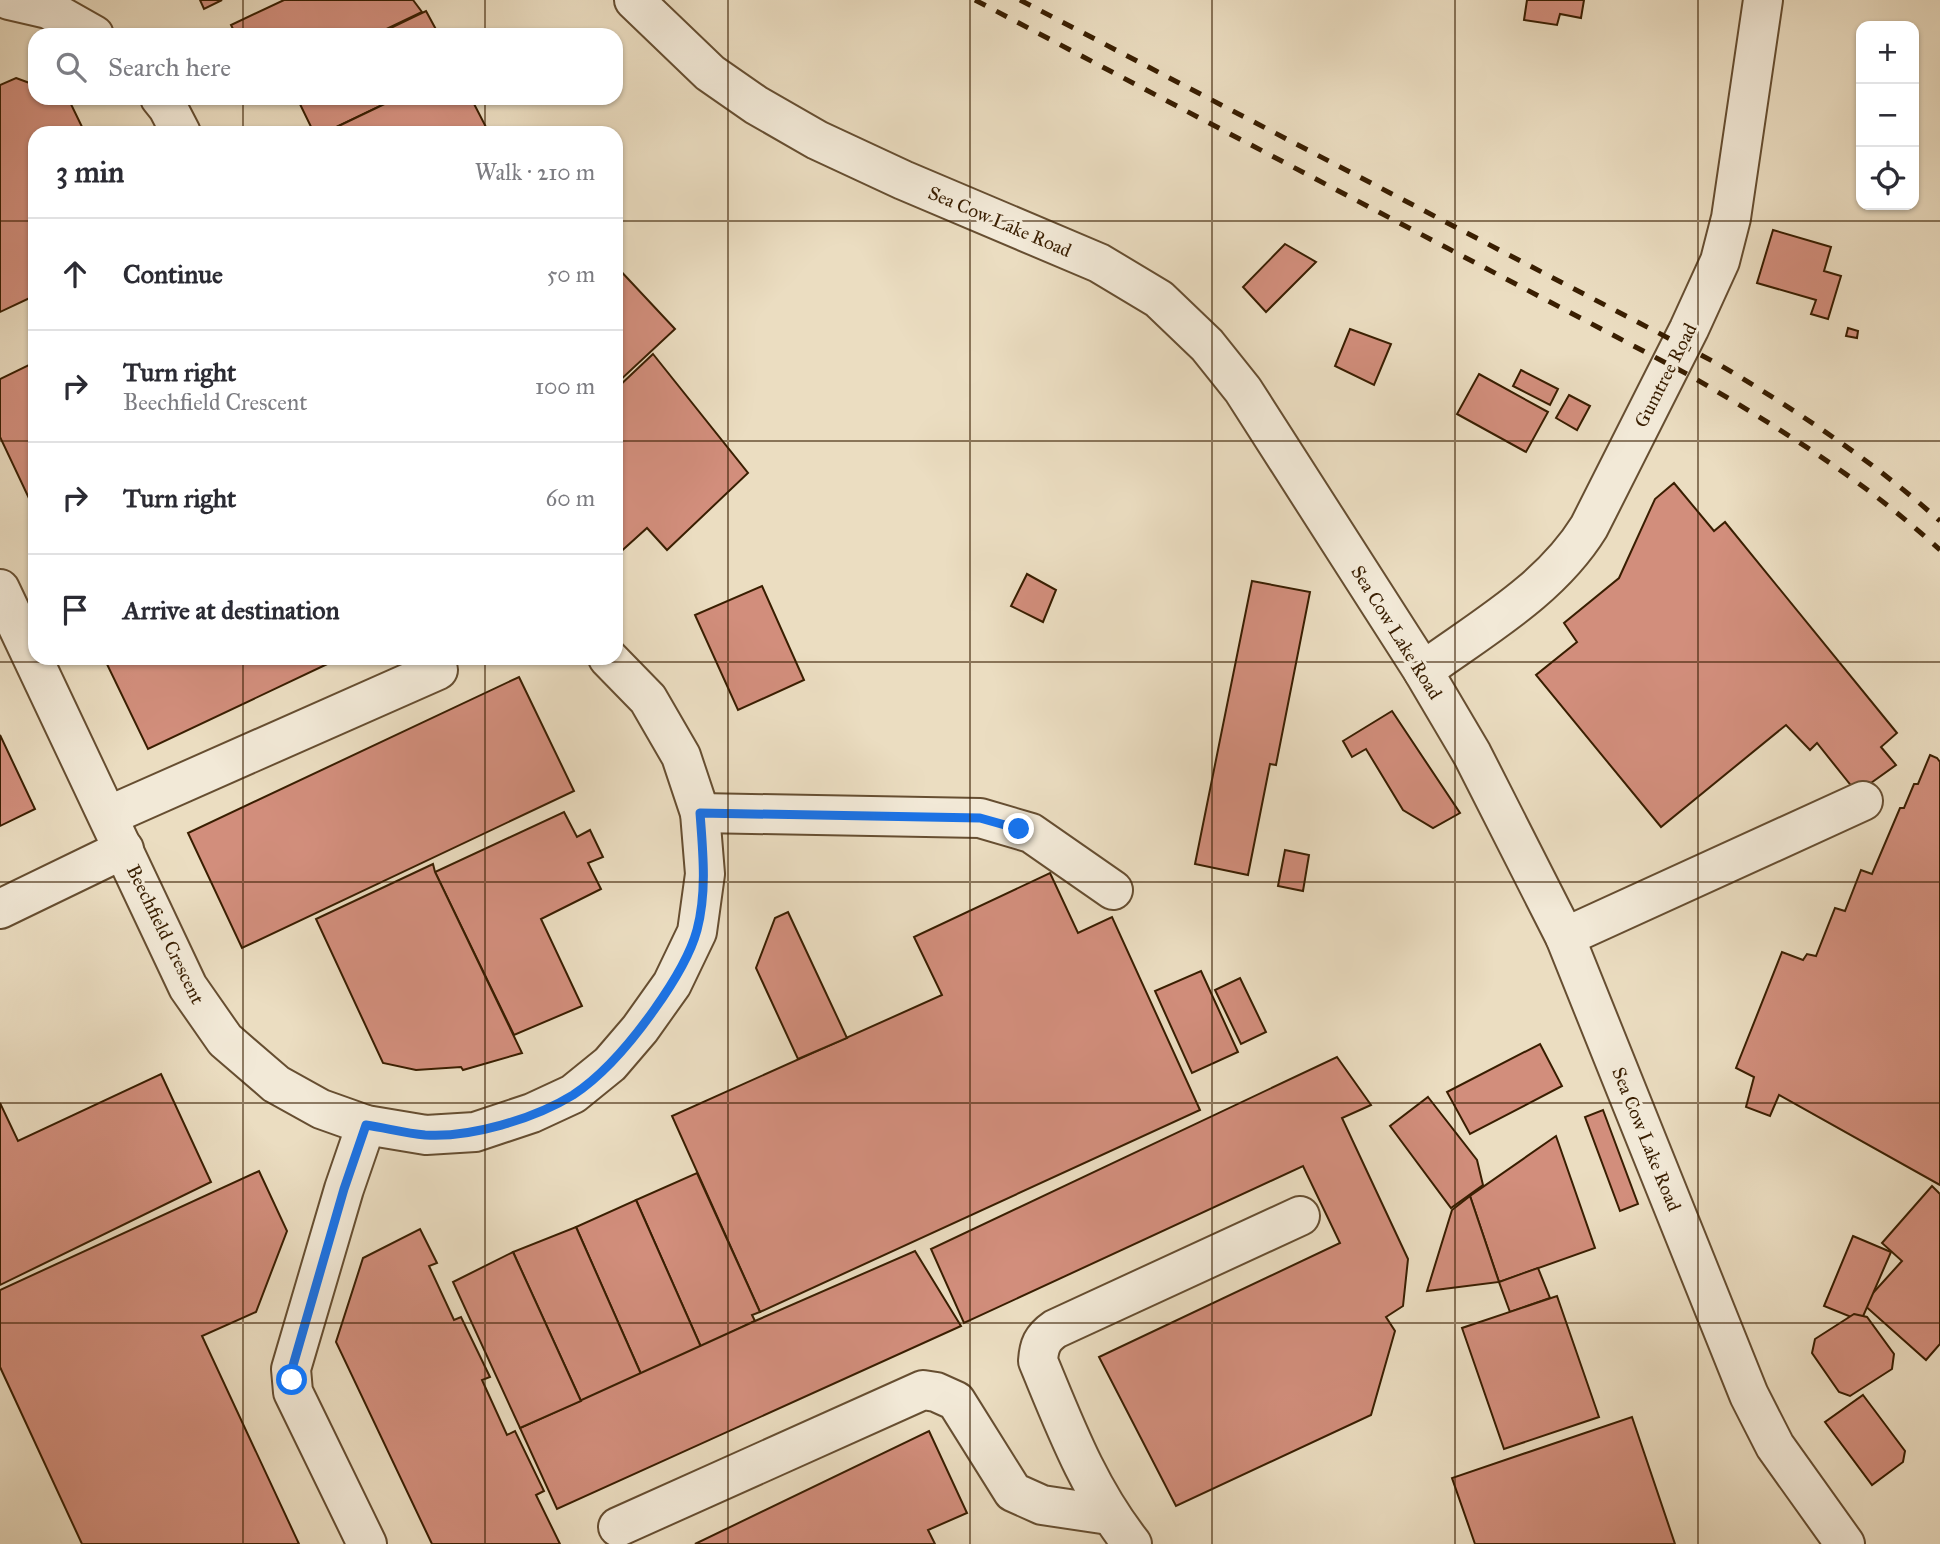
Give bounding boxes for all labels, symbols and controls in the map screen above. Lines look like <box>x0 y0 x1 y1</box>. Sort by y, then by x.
map controls <box>1856 21 1919 210</box>
button: + <box>1856 21 1919 84</box>
search box <box>28 28 623 105</box>
icon: search <box>52 48 90 86</box>
text: Search here <box>108 51 231 83</box>
button: − <box>1856 84 1919 147</box>
button: locate <box>1856 147 1919 210</box>
text: 3 min <box>56 154 124 190</box>
text: Walk · 210 m <box>475 158 595 186</box>
street label: Sea Cow Lake Road <box>925 181 1075 262</box>
icon: ahead <box>56 255 94 293</box>
text: Continue <box>123 258 223 290</box>
text: 50 m <box>547 260 595 288</box>
street label: Gumtree Road <box>1629 319 1702 431</box>
text: Turn right <box>123 356 236 388</box>
icon: right <box>56 367 94 405</box>
text: 100 m <box>535 372 595 400</box>
text: Beechfield Crescent <box>123 388 307 416</box>
icon: right <box>56 479 94 517</box>
text: Turn right <box>123 482 236 514</box>
text: 60 m <box>546 484 595 512</box>
street label: Sea Cow Lake Road <box>1346 561 1447 704</box>
icon: arrive <box>56 591 94 629</box>
text: Arrive at destination <box>123 594 340 626</box>
route end <box>1003 813 1034 844</box>
street label: Beechfield Crescent <box>122 861 209 1008</box>
street label: Sea Cow Lake Road <box>1607 1064 1686 1215</box>
route start <box>276 1364 307 1395</box>

